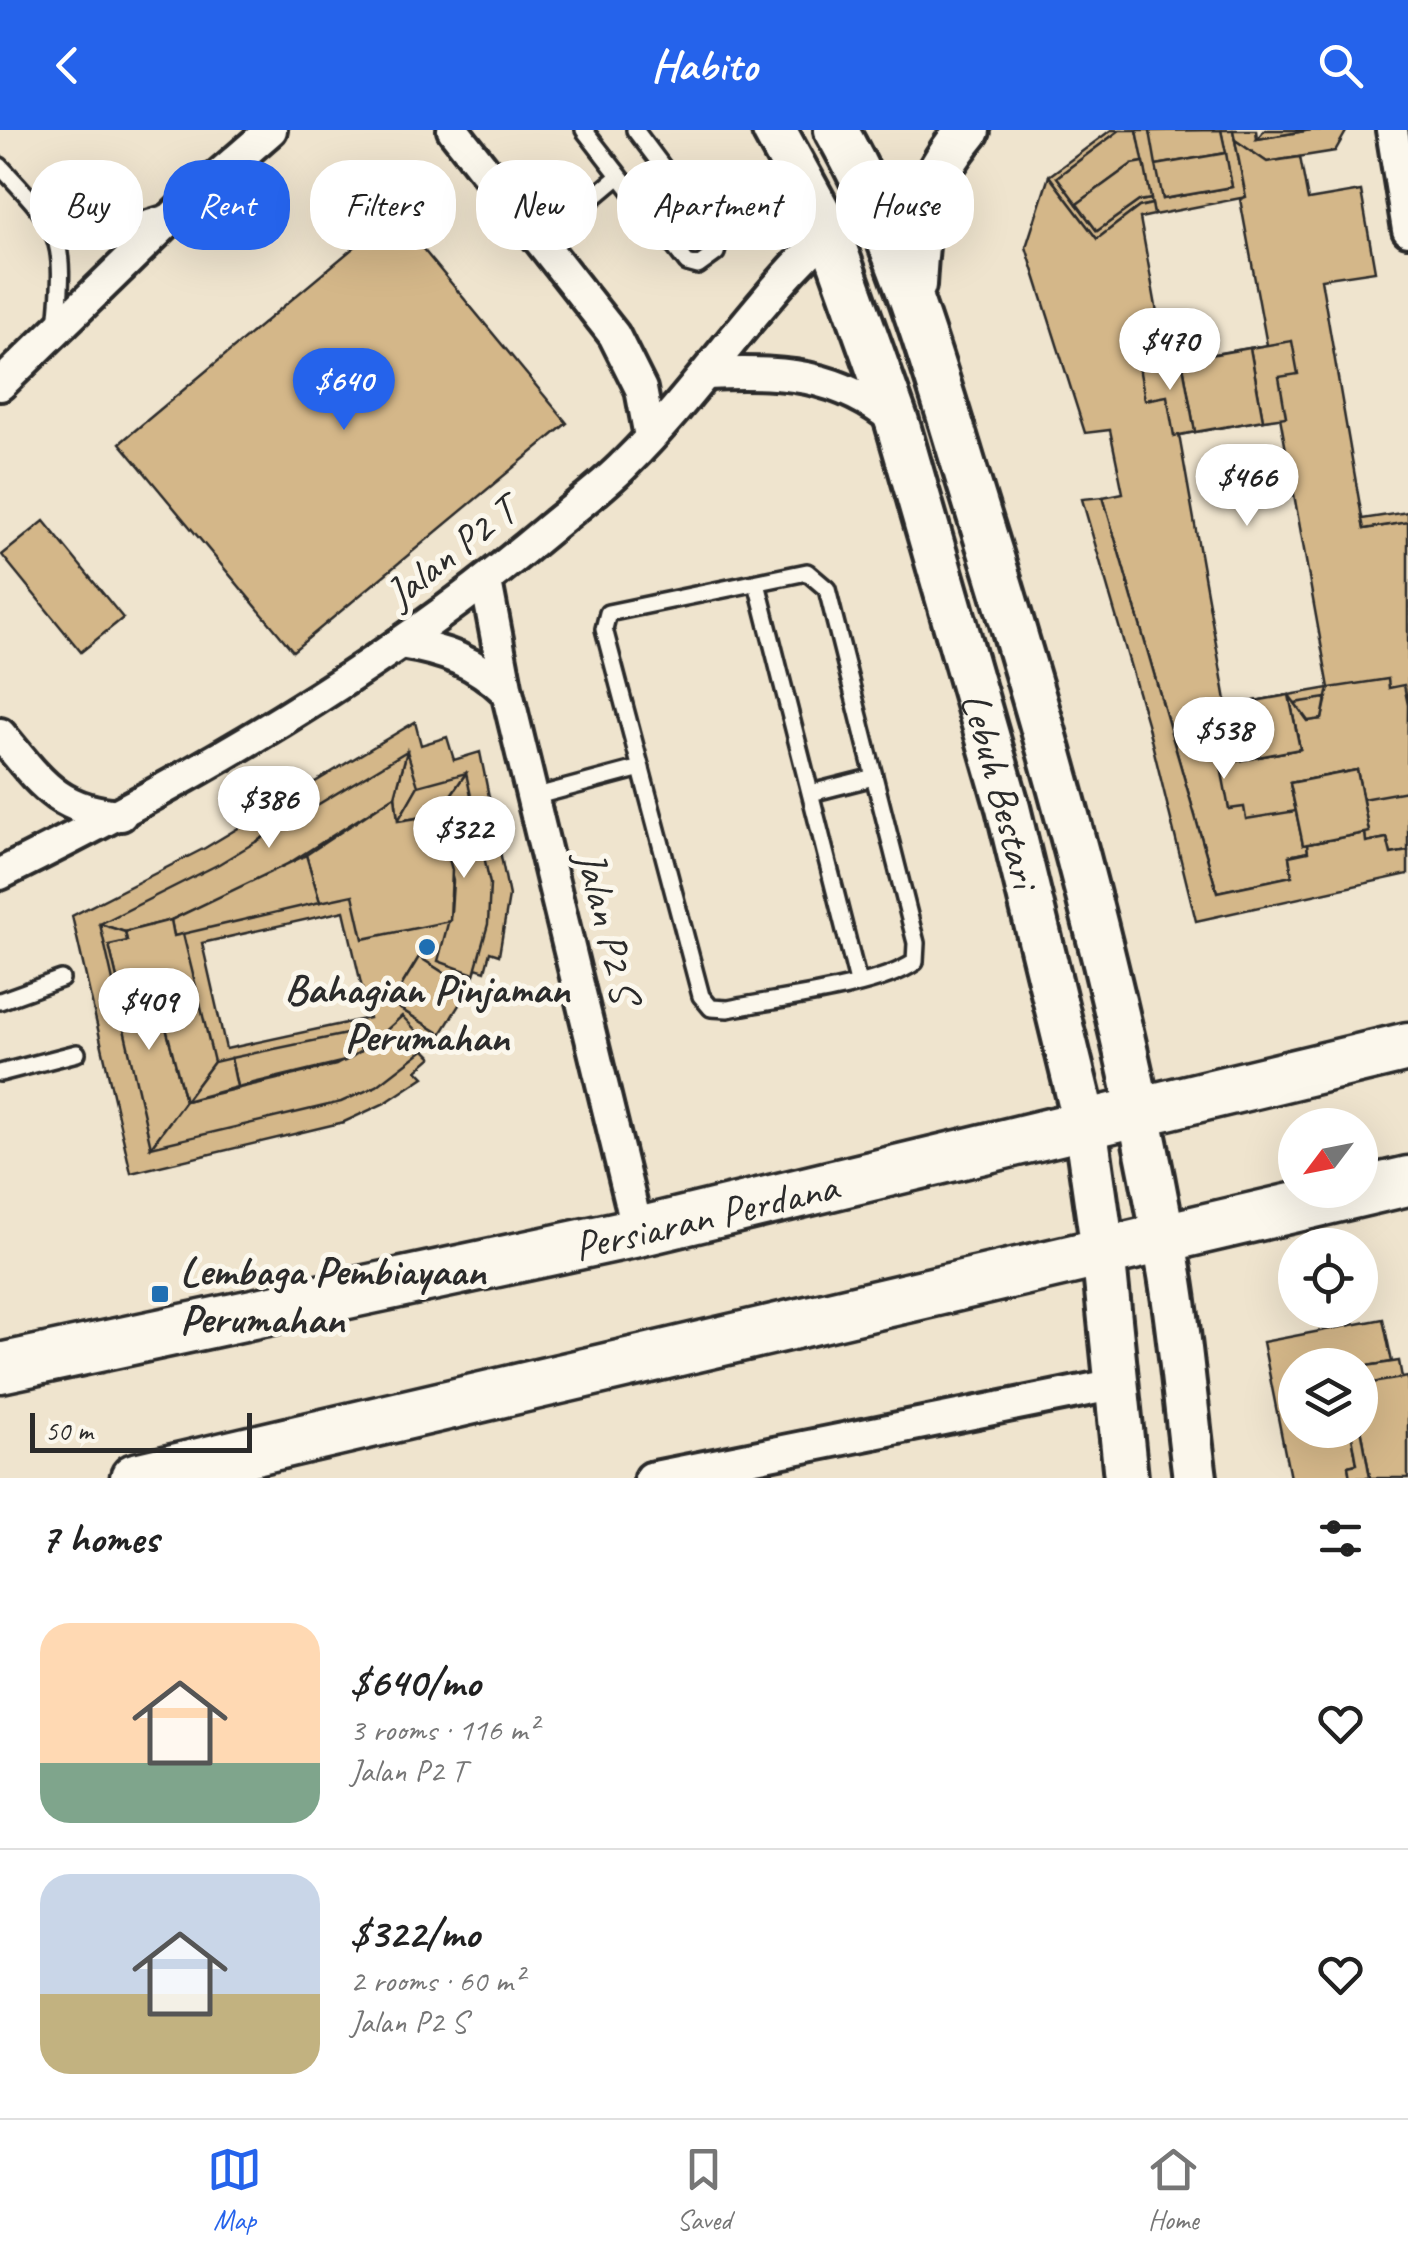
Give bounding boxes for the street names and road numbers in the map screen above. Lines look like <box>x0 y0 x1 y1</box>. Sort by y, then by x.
street label: Jalan P2 T <box>373 479 534 621</box>
street label: Lebuh Bestari <box>948 687 1053 898</box>
street label: Jalan P2 S <box>563 844 654 1014</box>
street label: Persiaran Perdana <box>570 1159 845 1273</box>

